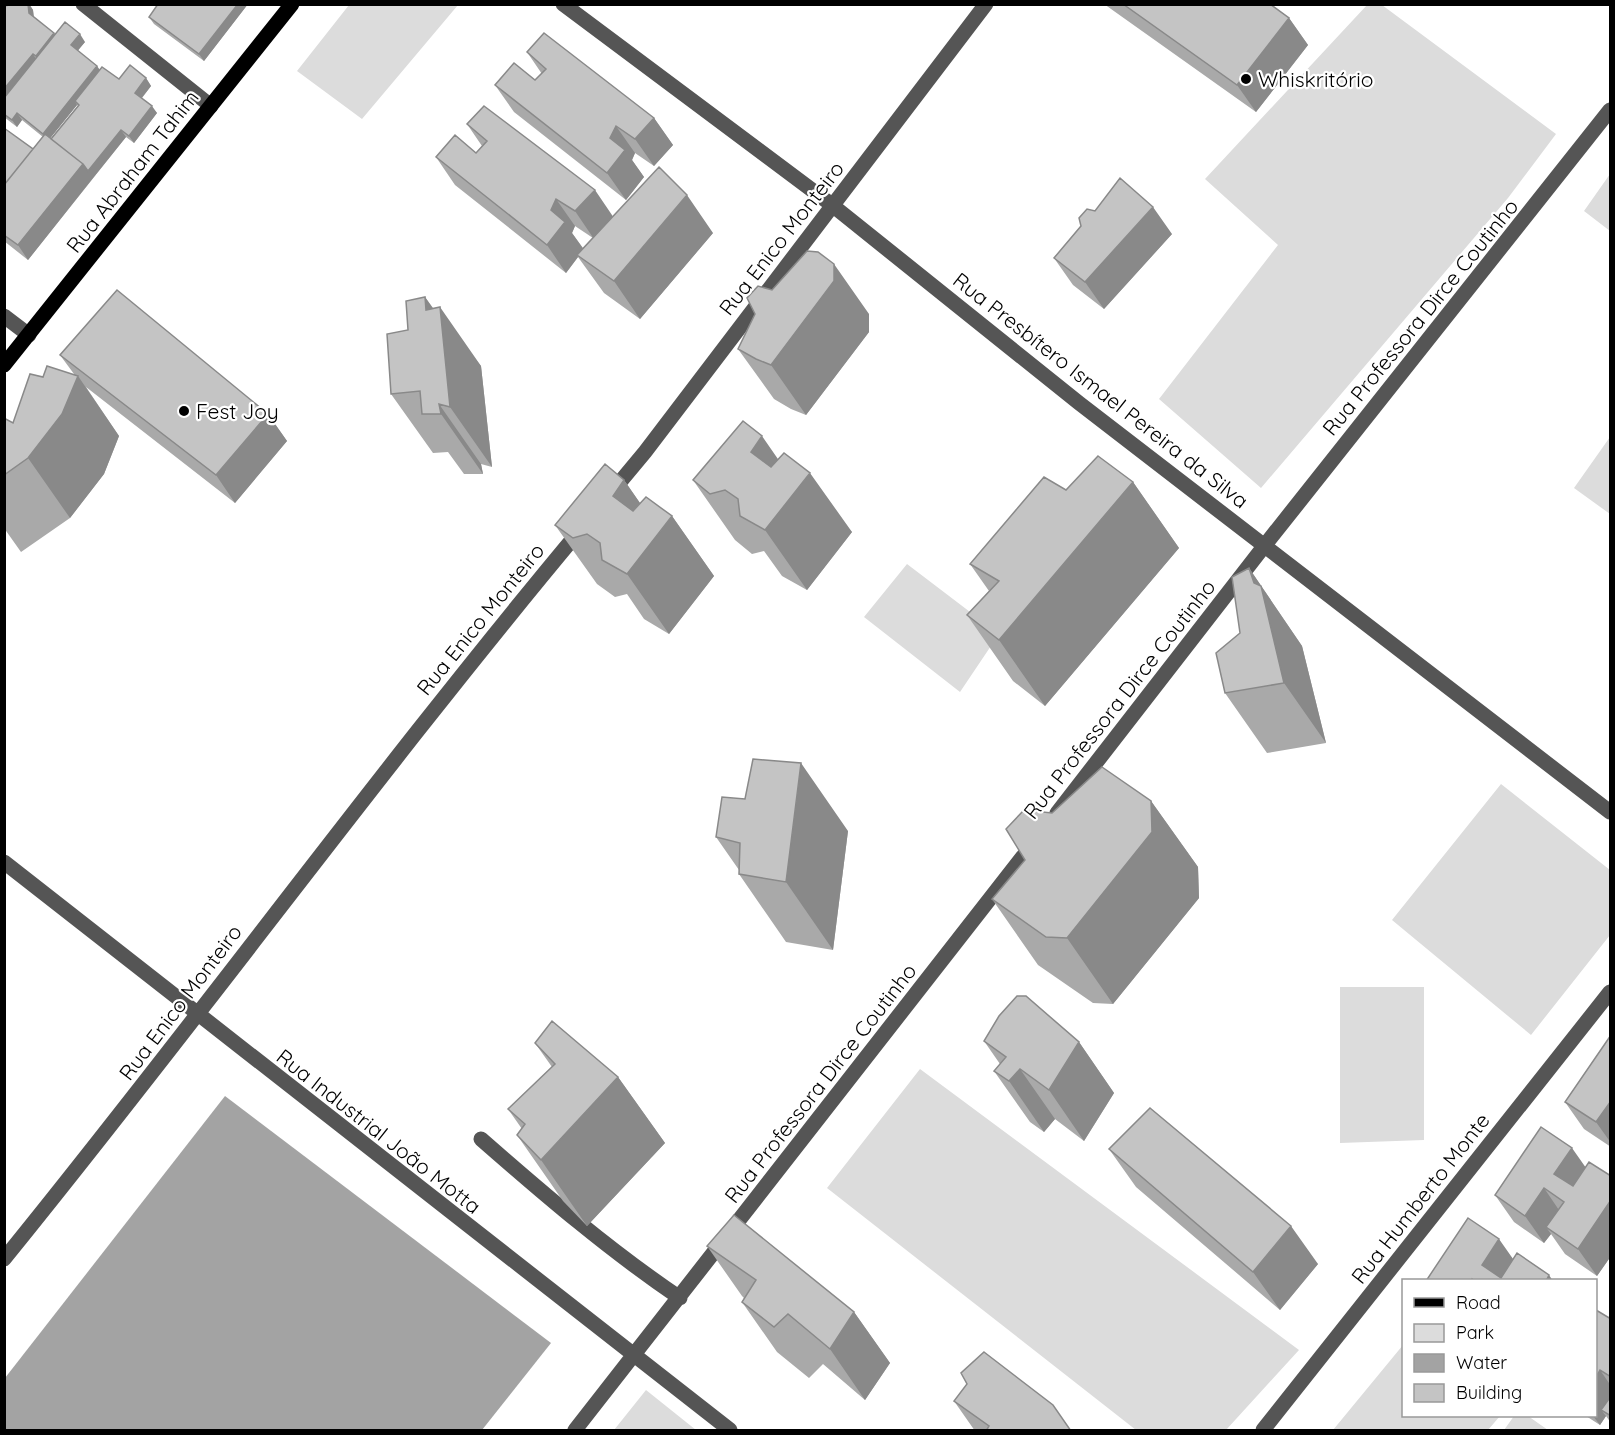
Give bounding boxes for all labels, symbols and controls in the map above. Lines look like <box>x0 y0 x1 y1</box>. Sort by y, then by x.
place label: Whiskritório <box>1258 66 1373 92</box>
marker: Whiskritório <box>1239 72 1253 86</box>
street label: Rua Abraham Tahim <box>60 84 204 258</box>
street label: Rua Enico Monteiro <box>713 156 849 320</box>
street label: Rua Professora Dirce Coutinho <box>1317 193 1523 441</box>
street label: Rua Presbítero Ismael Pereira da Silva <box>948 267 1254 513</box>
place label: Fest Joy <box>196 398 279 424</box>
marker: Fest Joy <box>177 404 191 418</box>
street label: Rua Enico Monteiro <box>411 538 549 700</box>
street label: Rua Professora Dirce Coutinho <box>1017 574 1221 824</box>
street label: Rua Enico Monteiro <box>113 919 247 1085</box>
street label: Rua Professora Dirce Coutinho <box>718 958 922 1208</box>
street label: Rua Industrial João Motta <box>272 1043 486 1219</box>
street label: Rua Humberto Monte <box>1345 1107 1495 1289</box>
legend <box>1402 1279 1597 1417</box>
text: Road <box>1456 1291 1501 1314</box>
text: Park <box>1456 1321 1494 1344</box>
text: Water <box>1456 1351 1507 1374</box>
text: Building <box>1456 1381 1522 1404</box>

